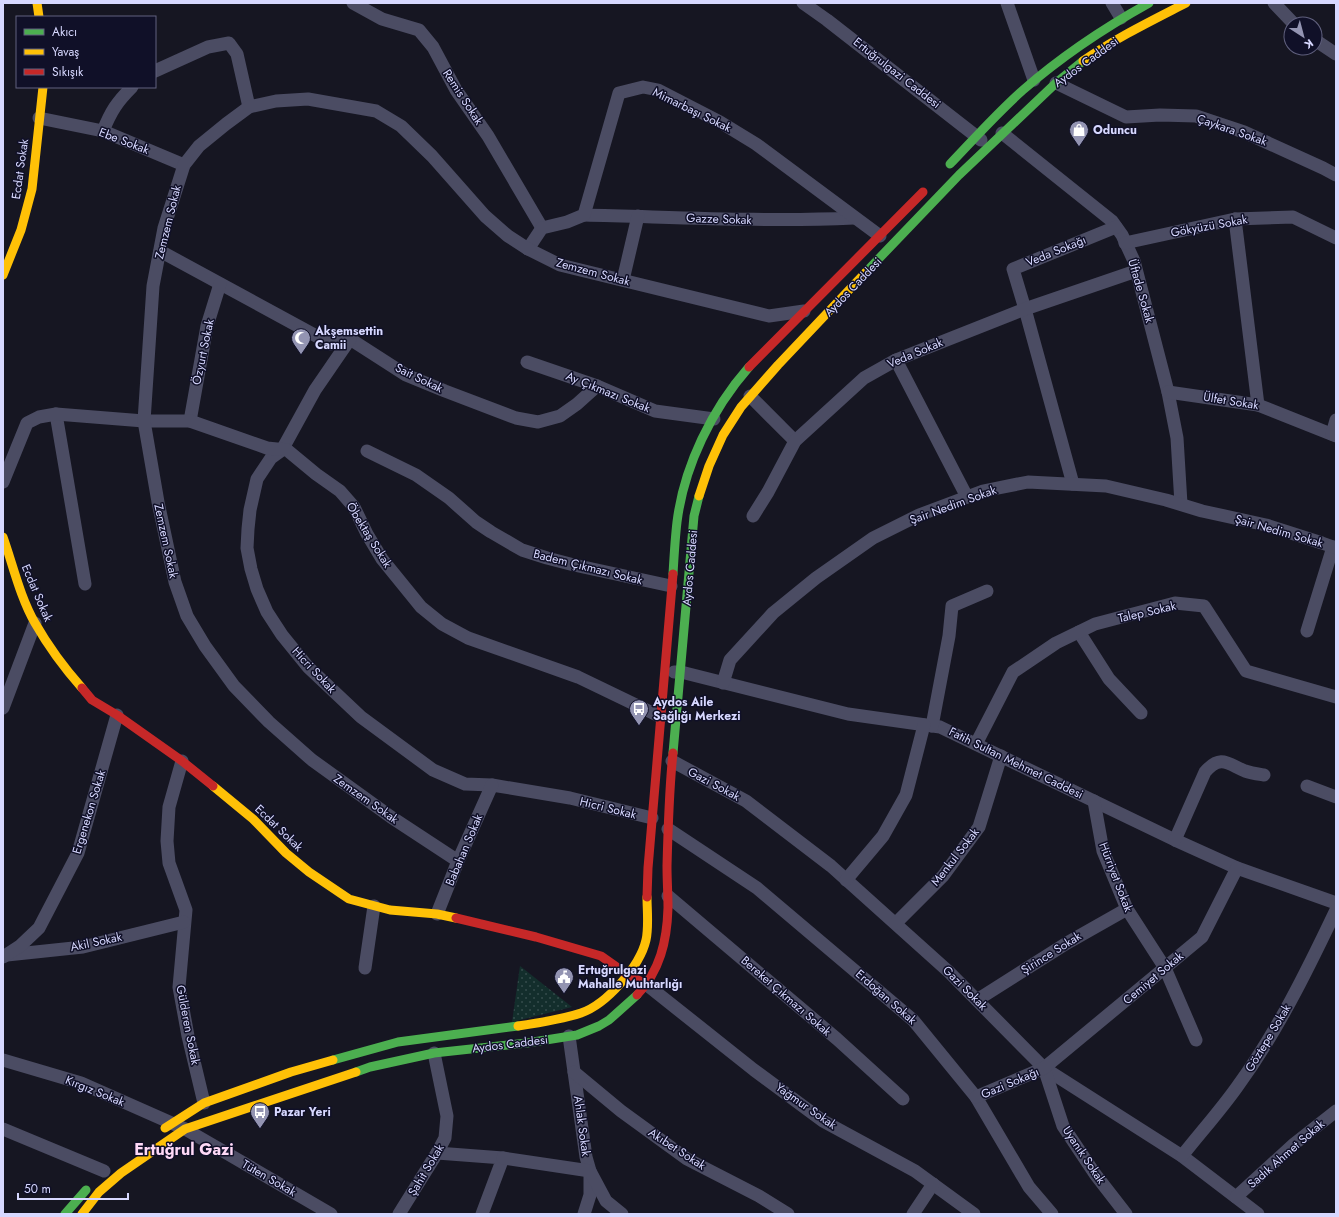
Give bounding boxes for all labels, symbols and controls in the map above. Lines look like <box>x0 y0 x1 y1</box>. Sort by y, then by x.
legend <box>16 16 156 88</box>
north arrow <box>1283 16 1323 56</box>
text: Akıcı <box>52 23 77 41</box>
street label: Aydos Caddesi <box>1050 32 1122 92</box>
street label: Ertuğrulgazi Caddesi <box>849 33 945 113</box>
text: K <box>1301 35 1317 53</box>
text: Yavaş <box>52 43 79 61</box>
text: Sıkışık <box>52 63 84 81</box>
street label: Remis Sokak <box>438 66 488 129</box>
street label: Mimarbaşı Sokak <box>650 83 735 137</box>
street label: Çaykara Sokak <box>1194 110 1270 151</box>
shop icon: Oduncu <box>1068 119 1090 147</box>
place label: Oduncu <box>1093 121 1137 139</box>
street label: Ebe Sokak <box>96 123 152 159</box>
street label: Ecdat Sokak <box>7 137 33 200</box>
street label: Zemzem Sokak <box>150 182 186 261</box>
street label: Gazze Sokak <box>686 209 753 229</box>
street label: Gökyüzü Sokak <box>1169 210 1250 242</box>
street label: Veda Sokağı <box>1023 231 1089 271</box>
street label: Aydos Caddesi <box>820 253 886 321</box>
street label: Zemzem Sokak <box>554 254 633 291</box>
street label: Üftade Sokak <box>1123 257 1159 326</box>
street label: Özyurt Sokak <box>187 317 219 387</box>
place label: Akşemsettin Camii <box>314 322 383 354</box>
mosque icon: Akşemsettin Camii <box>290 327 312 355</box>
street label: Veda Sokak <box>884 333 946 373</box>
street label: Sait Sokak <box>392 359 447 398</box>
street label: Ay Çıkmazı Sokak <box>563 367 654 417</box>
street label: Ülfet Sokak <box>1202 388 1261 414</box>
street label: Şair Nedim Sokak <box>907 481 1000 529</box>
street label: Öbektaş Sokak <box>342 499 397 572</box>
street label: Zemzem Sokak <box>149 502 183 581</box>
street label: Şair Nedim Sokak <box>1233 510 1326 552</box>
street label: Aydos Caddesi <box>678 529 702 607</box>
street label: Badem Çıkmazı Sokak <box>532 545 645 589</box>
street label: Ecdat Sokak <box>17 561 57 625</box>
street label: Talep Sokak <box>1116 596 1178 627</box>
street label: Hicri Sokak <box>288 643 341 698</box>
place label: Aydos Aile Sağlığı Merkezi <box>652 693 741 725</box>
bus stop icon: Aydos Aile Sağlığı Merkezi <box>628 698 650 726</box>
street label: Fatih Sultan Mehmet Caddesi <box>946 723 1086 803</box>
street label: Gazi Sokak <box>685 763 744 806</box>
street label: Ergenekon Sokak <box>68 767 111 856</box>
street label: Zemzem Sokak <box>330 770 403 828</box>
street label: Hicri Sokak <box>578 792 639 824</box>
street label: Ecdat Sokak <box>251 800 308 856</box>
street label: Babahan Sokak <box>441 811 488 889</box>
street label: Menkul Sokak <box>927 824 984 890</box>
street label: Hürriyet Sokak <box>1094 839 1138 915</box>
street label: Şirince Sokak <box>1017 927 1085 979</box>
street label: Akil Sokak <box>69 928 124 956</box>
street label: Cemiyet Sokak <box>1119 947 1188 1009</box>
street label: Bereket Çıkmazı Sokak <box>737 952 836 1041</box>
place label: Ertuğrulgazi Mahalle Muhtarlığı <box>578 961 682 993</box>
street label: Gazi Sokak <box>939 962 992 1015</box>
street label: Erdoğan Sokak <box>851 965 921 1029</box>
public building icon: Ertuğrulgazi Mahalle Muhtarlığı <box>553 966 575 994</box>
street label: Gülderen Sokak <box>171 984 205 1067</box>
street label: Göztepe Sokak <box>1241 1000 1296 1075</box>
street label: Aydos Caddesi <box>471 1030 549 1058</box>
street label: Gazi Sokağı <box>978 1063 1042 1103</box>
street label: Kırgız Sokak <box>63 1071 128 1111</box>
street label: Yağmur Sokak <box>772 1078 841 1134</box>
street label: Ahlak Sokak <box>569 1094 595 1158</box>
bus stop icon: Pazar Yeri <box>249 1101 271 1129</box>
place label: Pazar Yeri <box>274 1103 331 1121</box>
street label: Sadık Ahmet Sokak <box>1244 1115 1329 1193</box>
street label: Uyanık Sokak <box>1058 1122 1110 1188</box>
street label: Akıbet Sokak <box>645 1124 710 1175</box>
district label: Ertuğrul Gazi <box>134 1138 234 1161</box>
street label: Şahit Sokak <box>403 1140 449 1199</box>
street label: Tüten Sokak <box>238 1155 300 1201</box>
scale bar <box>18 1175 128 1201</box>
text: 50 m <box>24 1180 51 1198</box>

